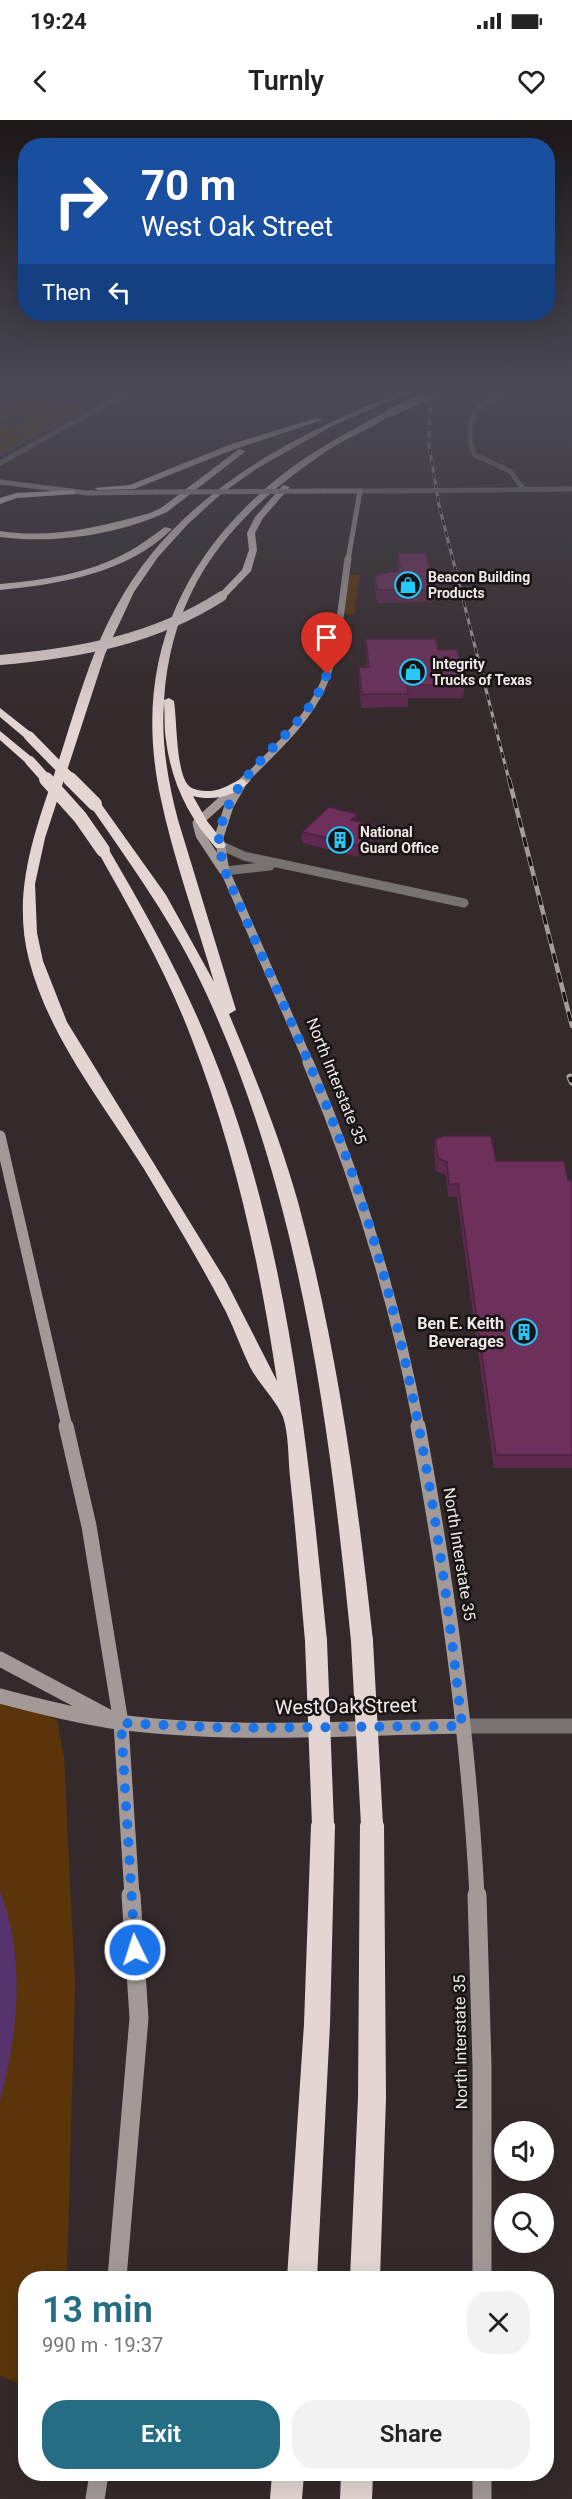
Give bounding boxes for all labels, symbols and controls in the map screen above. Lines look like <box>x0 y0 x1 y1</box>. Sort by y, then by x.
text: 19:24 <box>30 9 87 34</box>
icon: back <box>24 65 57 98</box>
text: Turnly <box>248 65 324 97</box>
icon: heart <box>515 65 548 98</box>
text: 70 m <box>141 161 236 210</box>
icon: right <box>42 162 120 240</box>
text: West Oak Street <box>141 211 333 243</box>
icon: left <box>103 276 136 309</box>
text: Then <box>42 280 91 305</box>
place label: Beacon Building Products <box>428 569 530 601</box>
shop icon: Beacon Building Products <box>393 570 423 600</box>
pin <box>301 612 352 674</box>
icon: arrive <box>310 621 343 654</box>
place label: Integrity Trucks of Texas <box>432 656 532 688</box>
shop icon: Integrity Trucks of Texas <box>398 657 428 687</box>
place label: National Guard Office <box>360 824 439 856</box>
building icon: National Guard Office <box>325 825 355 855</box>
street label: North Interstate 35 <box>303 1015 371 1147</box>
place label: Ben E. Keith Beverages <box>417 1314 504 1351</box>
building icon: Ben E. Keith Beverages <box>509 1317 539 1347</box>
street label: North Interstate 35 <box>440 1486 479 1622</box>
street label: West Oak Street <box>275 1693 417 1719</box>
position arrow <box>103 1918 167 1982</box>
street label: North Interstate 35 <box>450 1975 471 2109</box>
map controls <box>494 2121 554 2253</box>
button: sound <box>494 2121 554 2181</box>
button: search <box>494 2193 554 2253</box>
text: 13 min <box>42 2289 153 2331</box>
button: close <box>467 2291 530 2354</box>
text: 990 m · 19:37 <box>42 2333 163 2357</box>
button: Exit <box>42 2400 280 2469</box>
button: Share <box>292 2400 530 2469</box>

